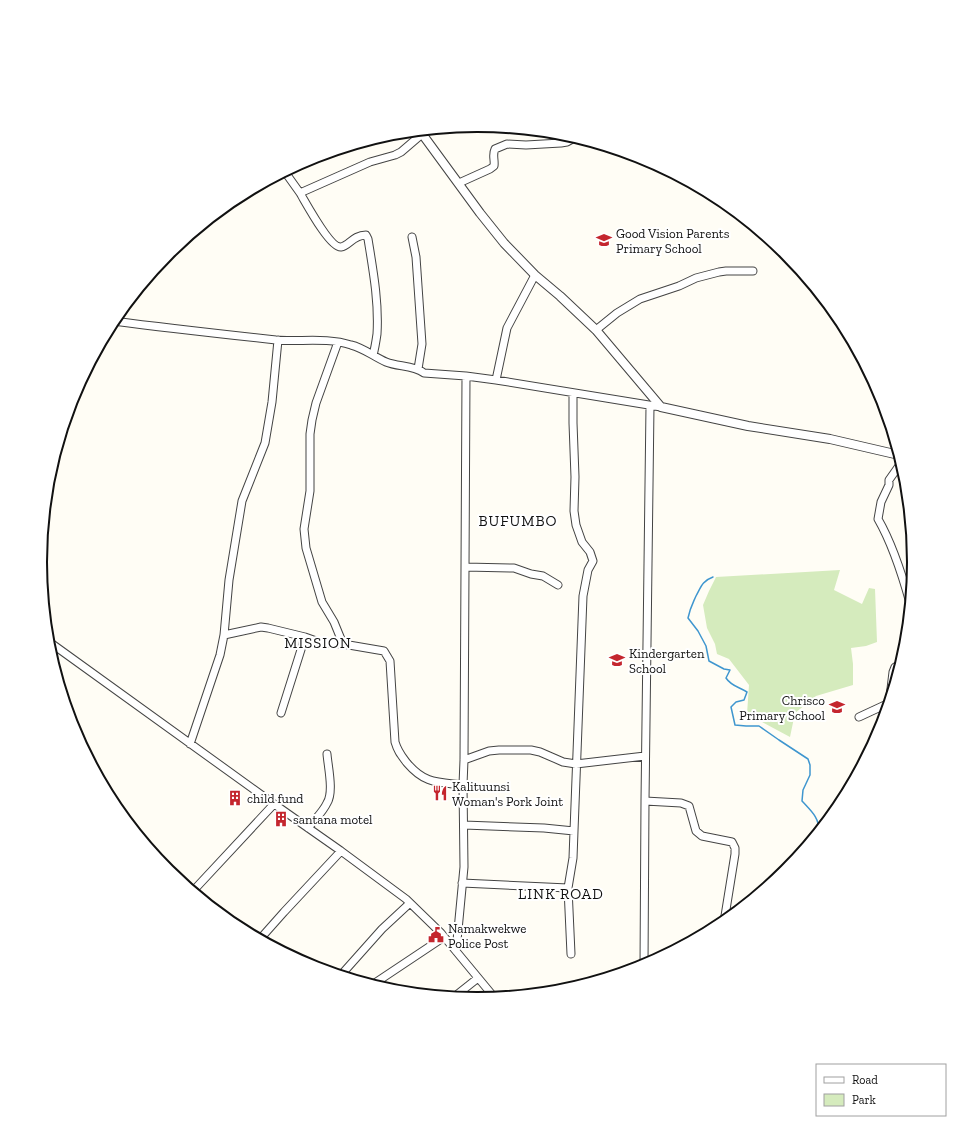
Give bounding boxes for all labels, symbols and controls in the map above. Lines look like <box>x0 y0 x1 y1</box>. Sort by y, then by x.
place label: Good Vision Parents Primary School <box>616 226 730 256</box>
school or university icon: Good Vision Parents Primary School <box>595 231 613 249</box>
district label: BUFUMBO <box>478 512 558 530</box>
district label: MISSION <box>284 634 352 652</box>
place label: Kindergarten School <box>629 646 705 676</box>
school or university icon: Kindergarten School <box>608 651 626 669</box>
place label: Chrisco Primary School <box>739 693 826 723</box>
school or university icon: Chrisco Primary School <box>828 698 846 716</box>
place label: Kalituunsi Woman's Pork Joint <box>452 779 563 809</box>
restaurant icon: Kalituunsi Woman's Pork Joint <box>431 784 449 802</box>
building icon: child fund <box>226 789 244 807</box>
place label: child fund <box>247 791 304 806</box>
building icon: santana motel <box>272 810 290 828</box>
place label: santana motel <box>293 812 373 827</box>
district label: LINK ROAD <box>518 885 604 903</box>
place label: Namakwekwe Police Post <box>448 921 526 951</box>
public building icon: Namakwekwe Police Post <box>427 926 445 944</box>
legend <box>816 1064 946 1116</box>
text: Road <box>852 1073 878 1087</box>
text: Park <box>852 1093 877 1107</box>

